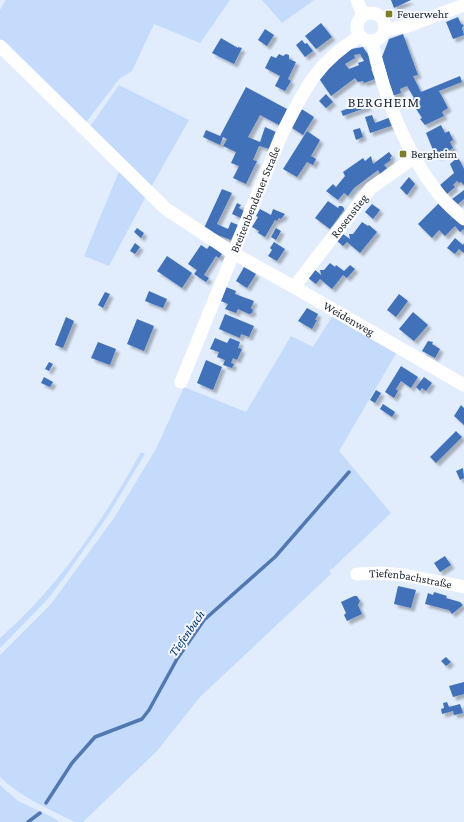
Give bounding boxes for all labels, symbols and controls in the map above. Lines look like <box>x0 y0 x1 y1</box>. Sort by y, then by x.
place label: Feuerwehr <box>397 7 449 21</box>
marker: Feuerwehr <box>384 9 394 19</box>
district label: BERGHEIM <box>348 94 420 110</box>
street label: Breitenbendener Straße <box>227 144 283 255</box>
place label: Bergheim <box>411 147 458 161</box>
marker: Bergheim <box>398 149 408 159</box>
street label: Rosenstieg <box>328 191 371 241</box>
street label: Weidenweg <box>321 298 377 339</box>
street label: Tiefenbachstraße <box>369 566 453 591</box>
water label: Tiefenbach <box>165 607 208 659</box>

